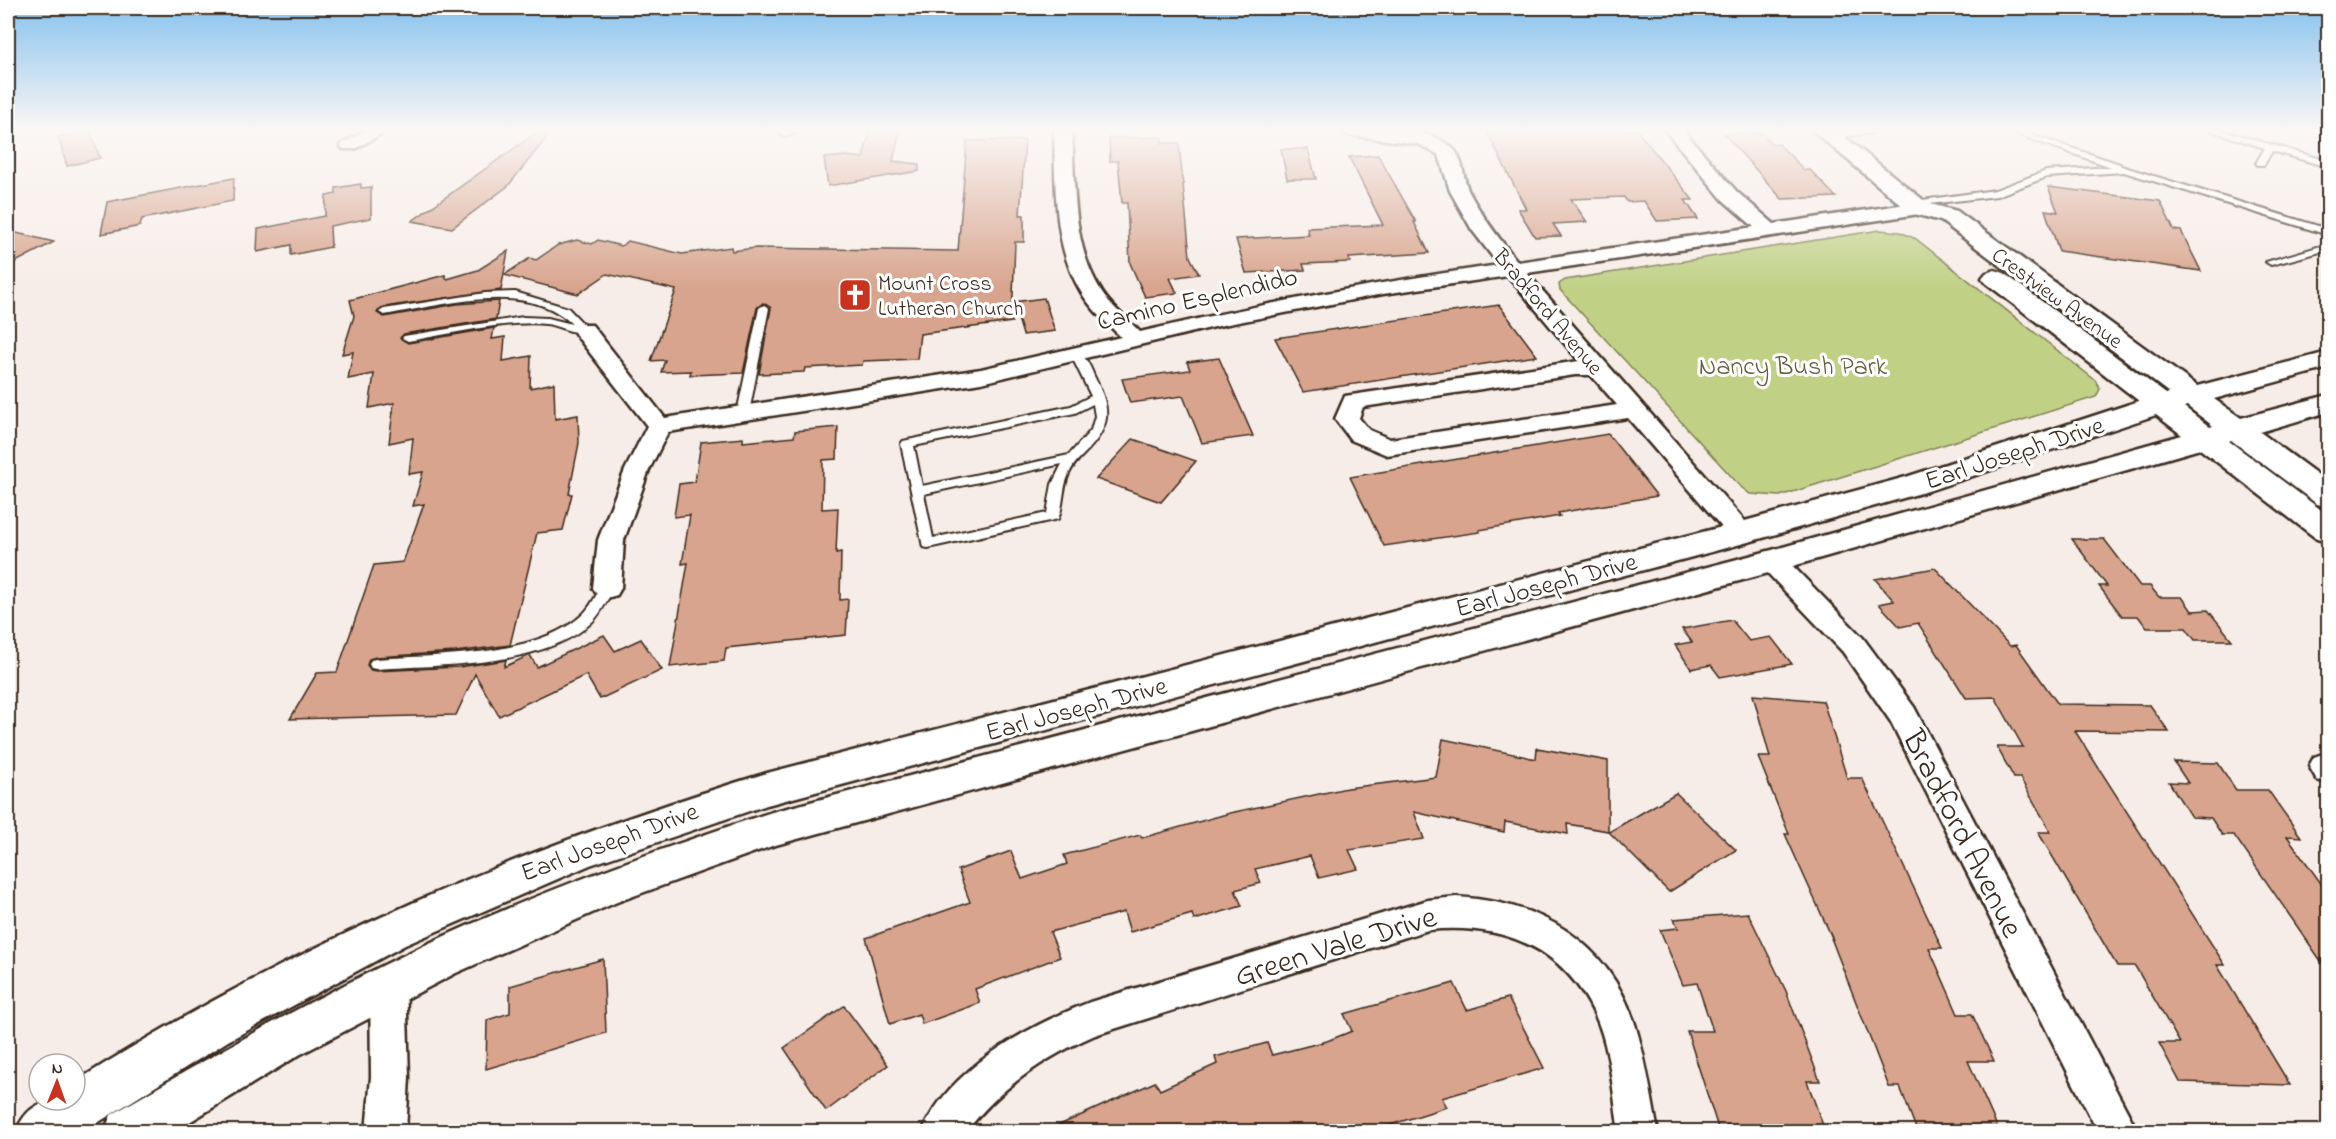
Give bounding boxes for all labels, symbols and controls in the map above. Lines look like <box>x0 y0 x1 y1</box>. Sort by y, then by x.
street label: Crestview Avenue <box>1984 241 2129 358</box>
street label: Bradford Avenue <box>1483 242 1609 383</box>
street label: Camino Esplendido <box>1094 259 1302 342</box>
place label: Mount Cross Lutheran Church <box>878 269 1024 326</box>
church icon: Mount Cross Lutheran Church <box>837 277 873 313</box>
park label: Nancy Bush Park <box>1699 349 1888 387</box>
street label: Earl Joseph Drive <box>1920 408 2110 502</box>
street label: Earl Joseph Drive <box>1452 544 1642 629</box>
street label: Earl Joseph Drive <box>982 668 1172 753</box>
street label: Bradford Avenue <box>1888 722 2034 947</box>
street label: Earl Joseph Drive <box>516 794 704 894</box>
street label: Green Vale Drive <box>1229 895 1444 1001</box>
north arrow <box>27 1052 87 1112</box>
text: N <box>52 1057 63 1081</box>

